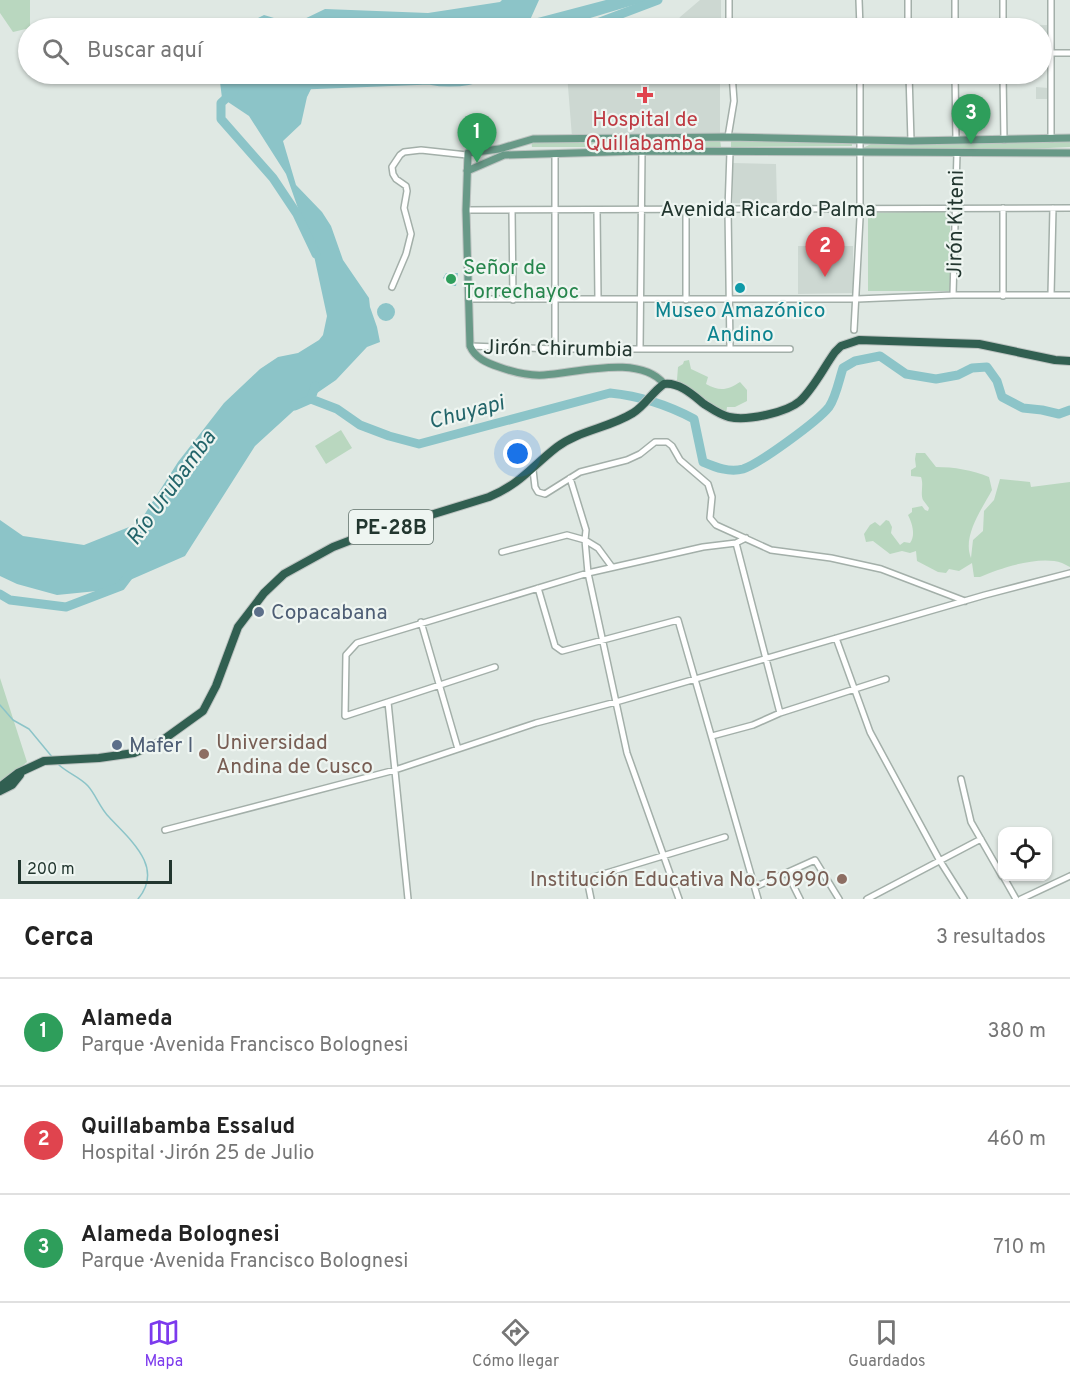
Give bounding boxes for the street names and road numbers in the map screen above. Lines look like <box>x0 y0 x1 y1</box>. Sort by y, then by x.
street label: Jirón Kiteni <box>942 170 971 279</box>
street label: Avenida Ricardo Palma <box>660 197 876 224</box>
street label: Jirón Chirumbia <box>483 335 633 364</box>
road number: PE-28B <box>349 510 433 544</box>

